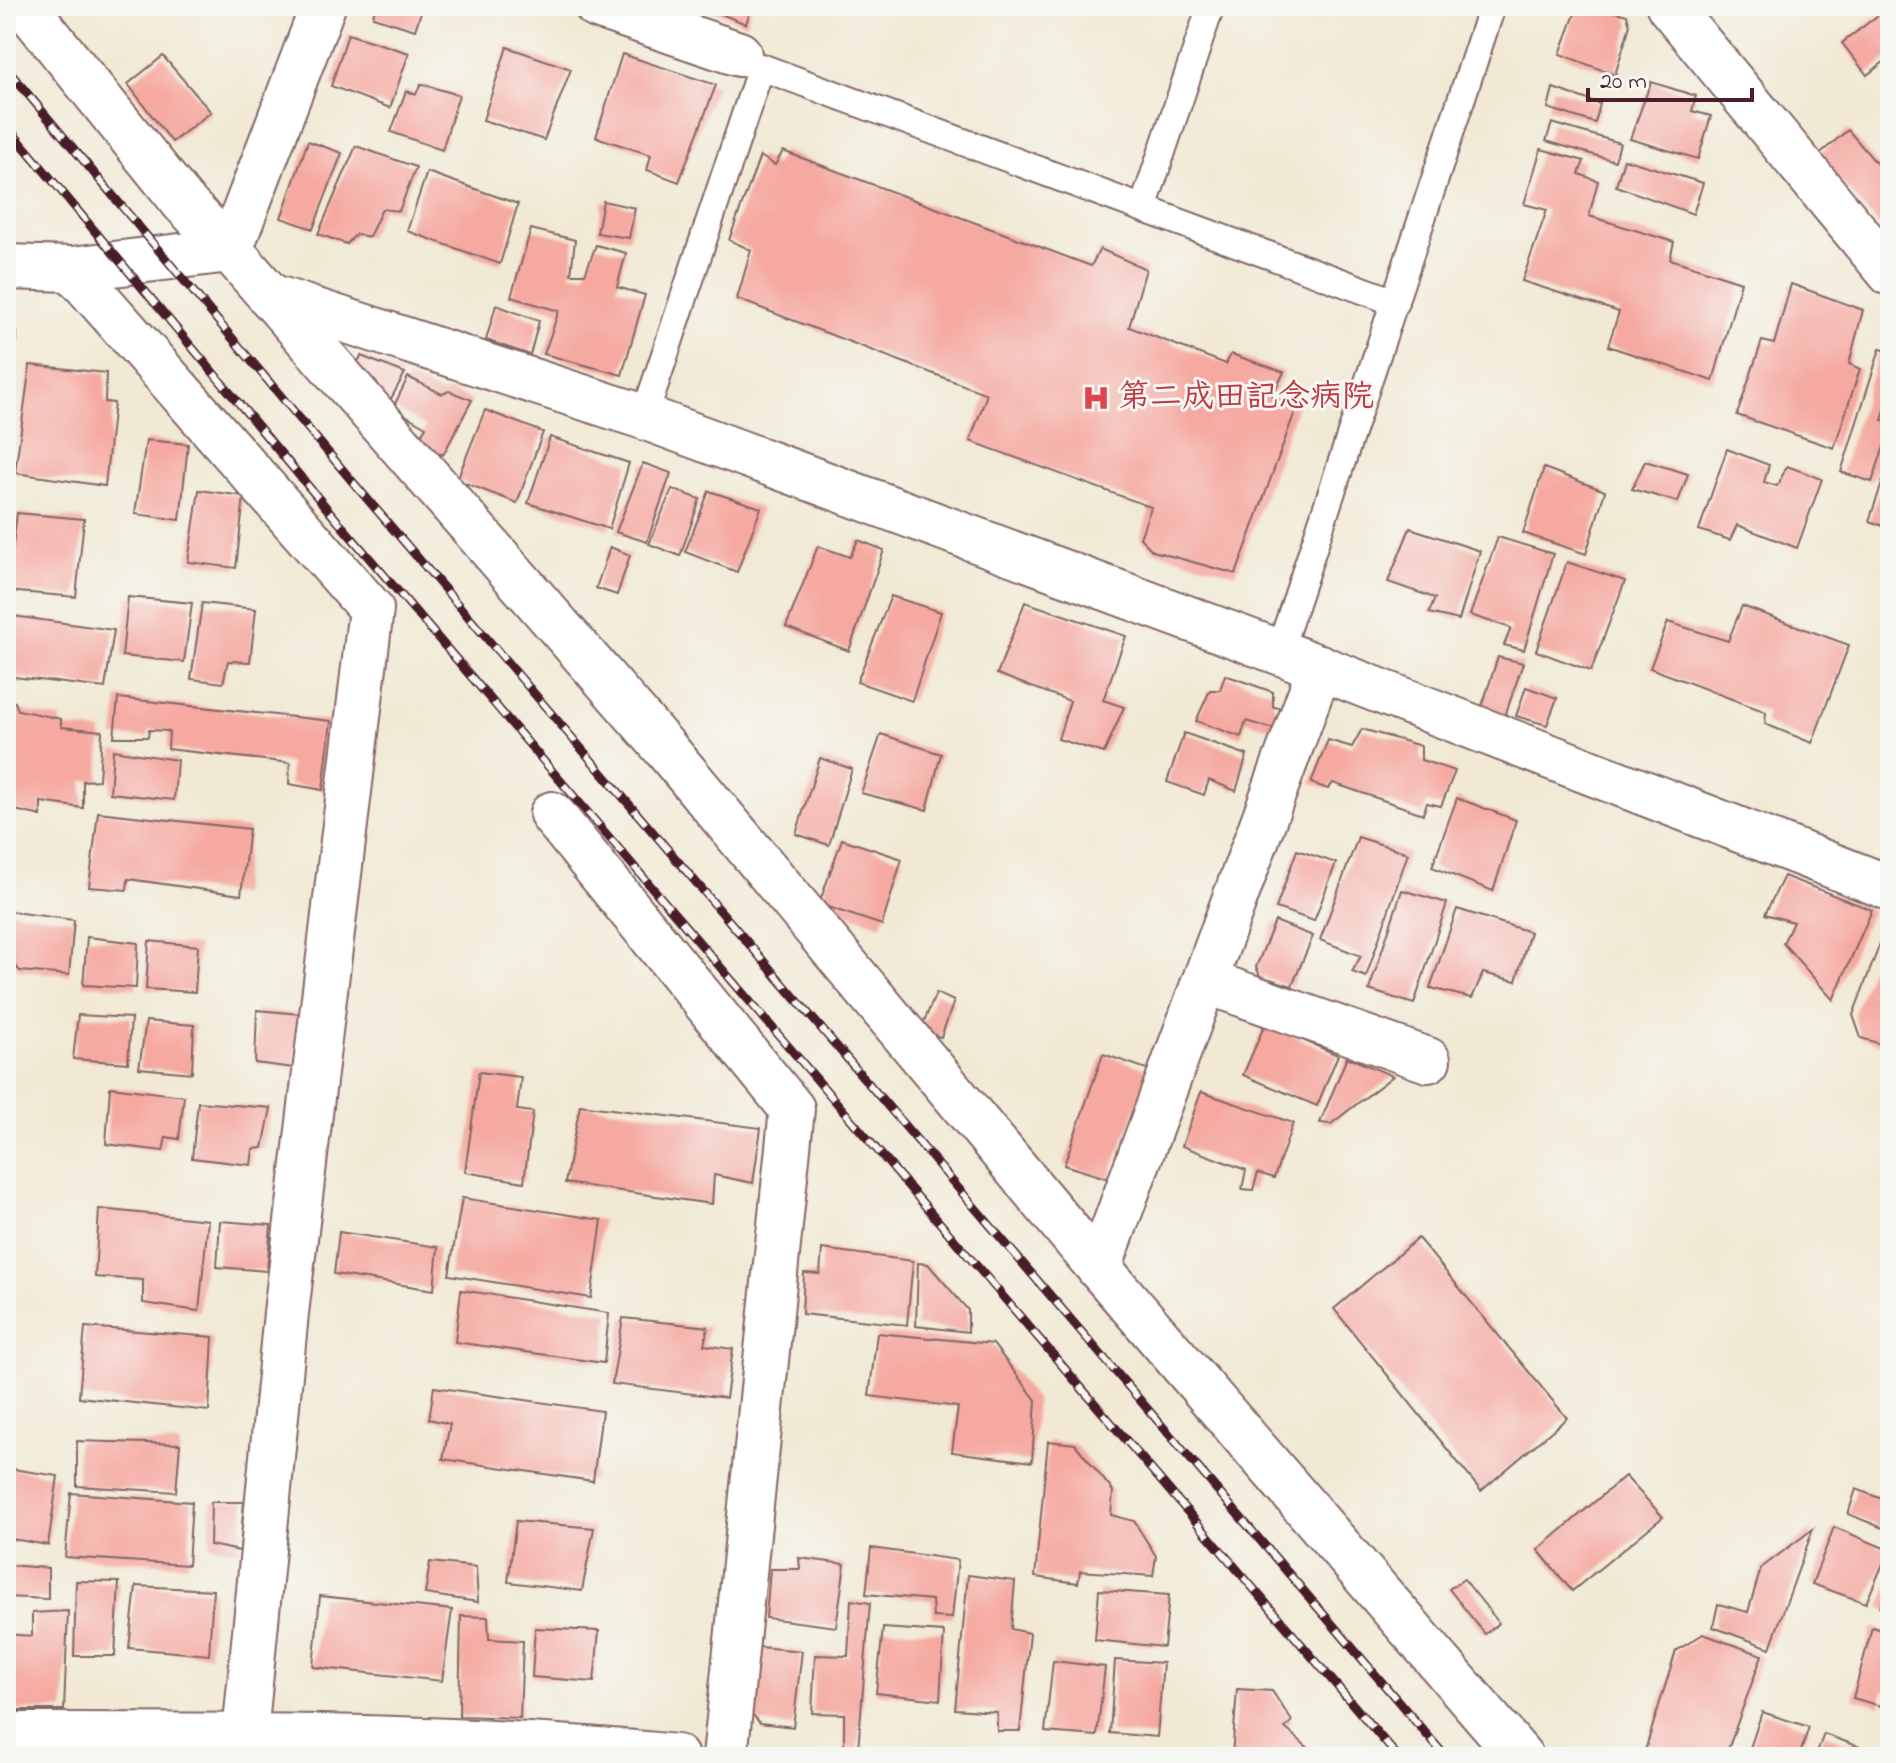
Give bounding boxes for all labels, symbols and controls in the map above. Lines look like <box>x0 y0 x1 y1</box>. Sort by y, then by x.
scale bar <box>1588 52 1752 102</box>
text: 20 m <box>1600 65 1647 100</box>
place label: 第二成田記念病院 <box>1118 375 1374 422</box>
hospital icon: 第二成田記念病院 <box>1081 383 1111 413</box>

